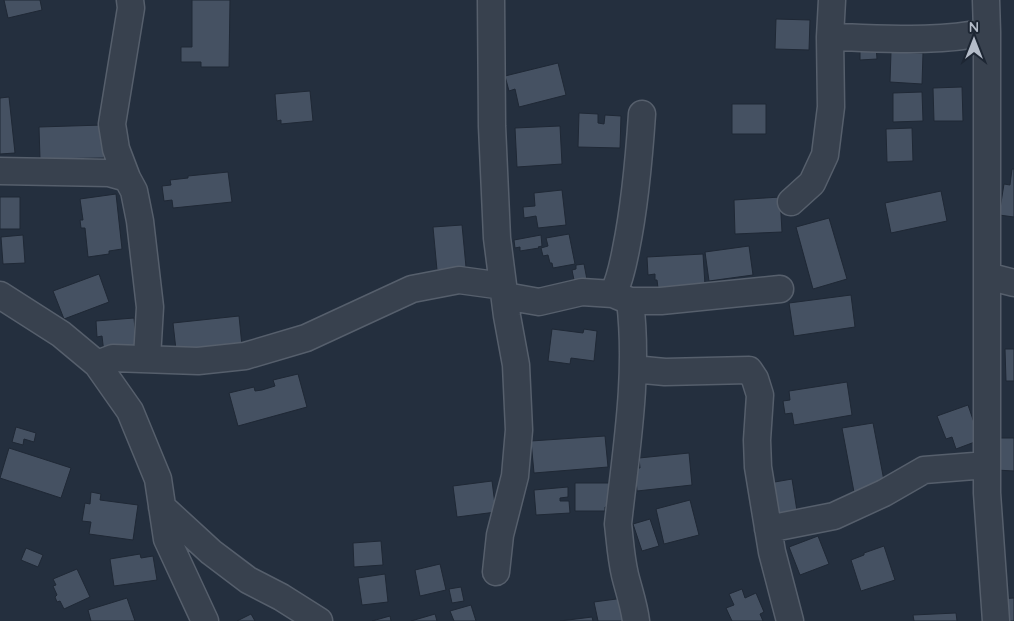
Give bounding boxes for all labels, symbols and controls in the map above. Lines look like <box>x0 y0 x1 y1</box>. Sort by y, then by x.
north arrow <box>949 15 999 65</box>
text: N <box>969 18 979 36</box>

